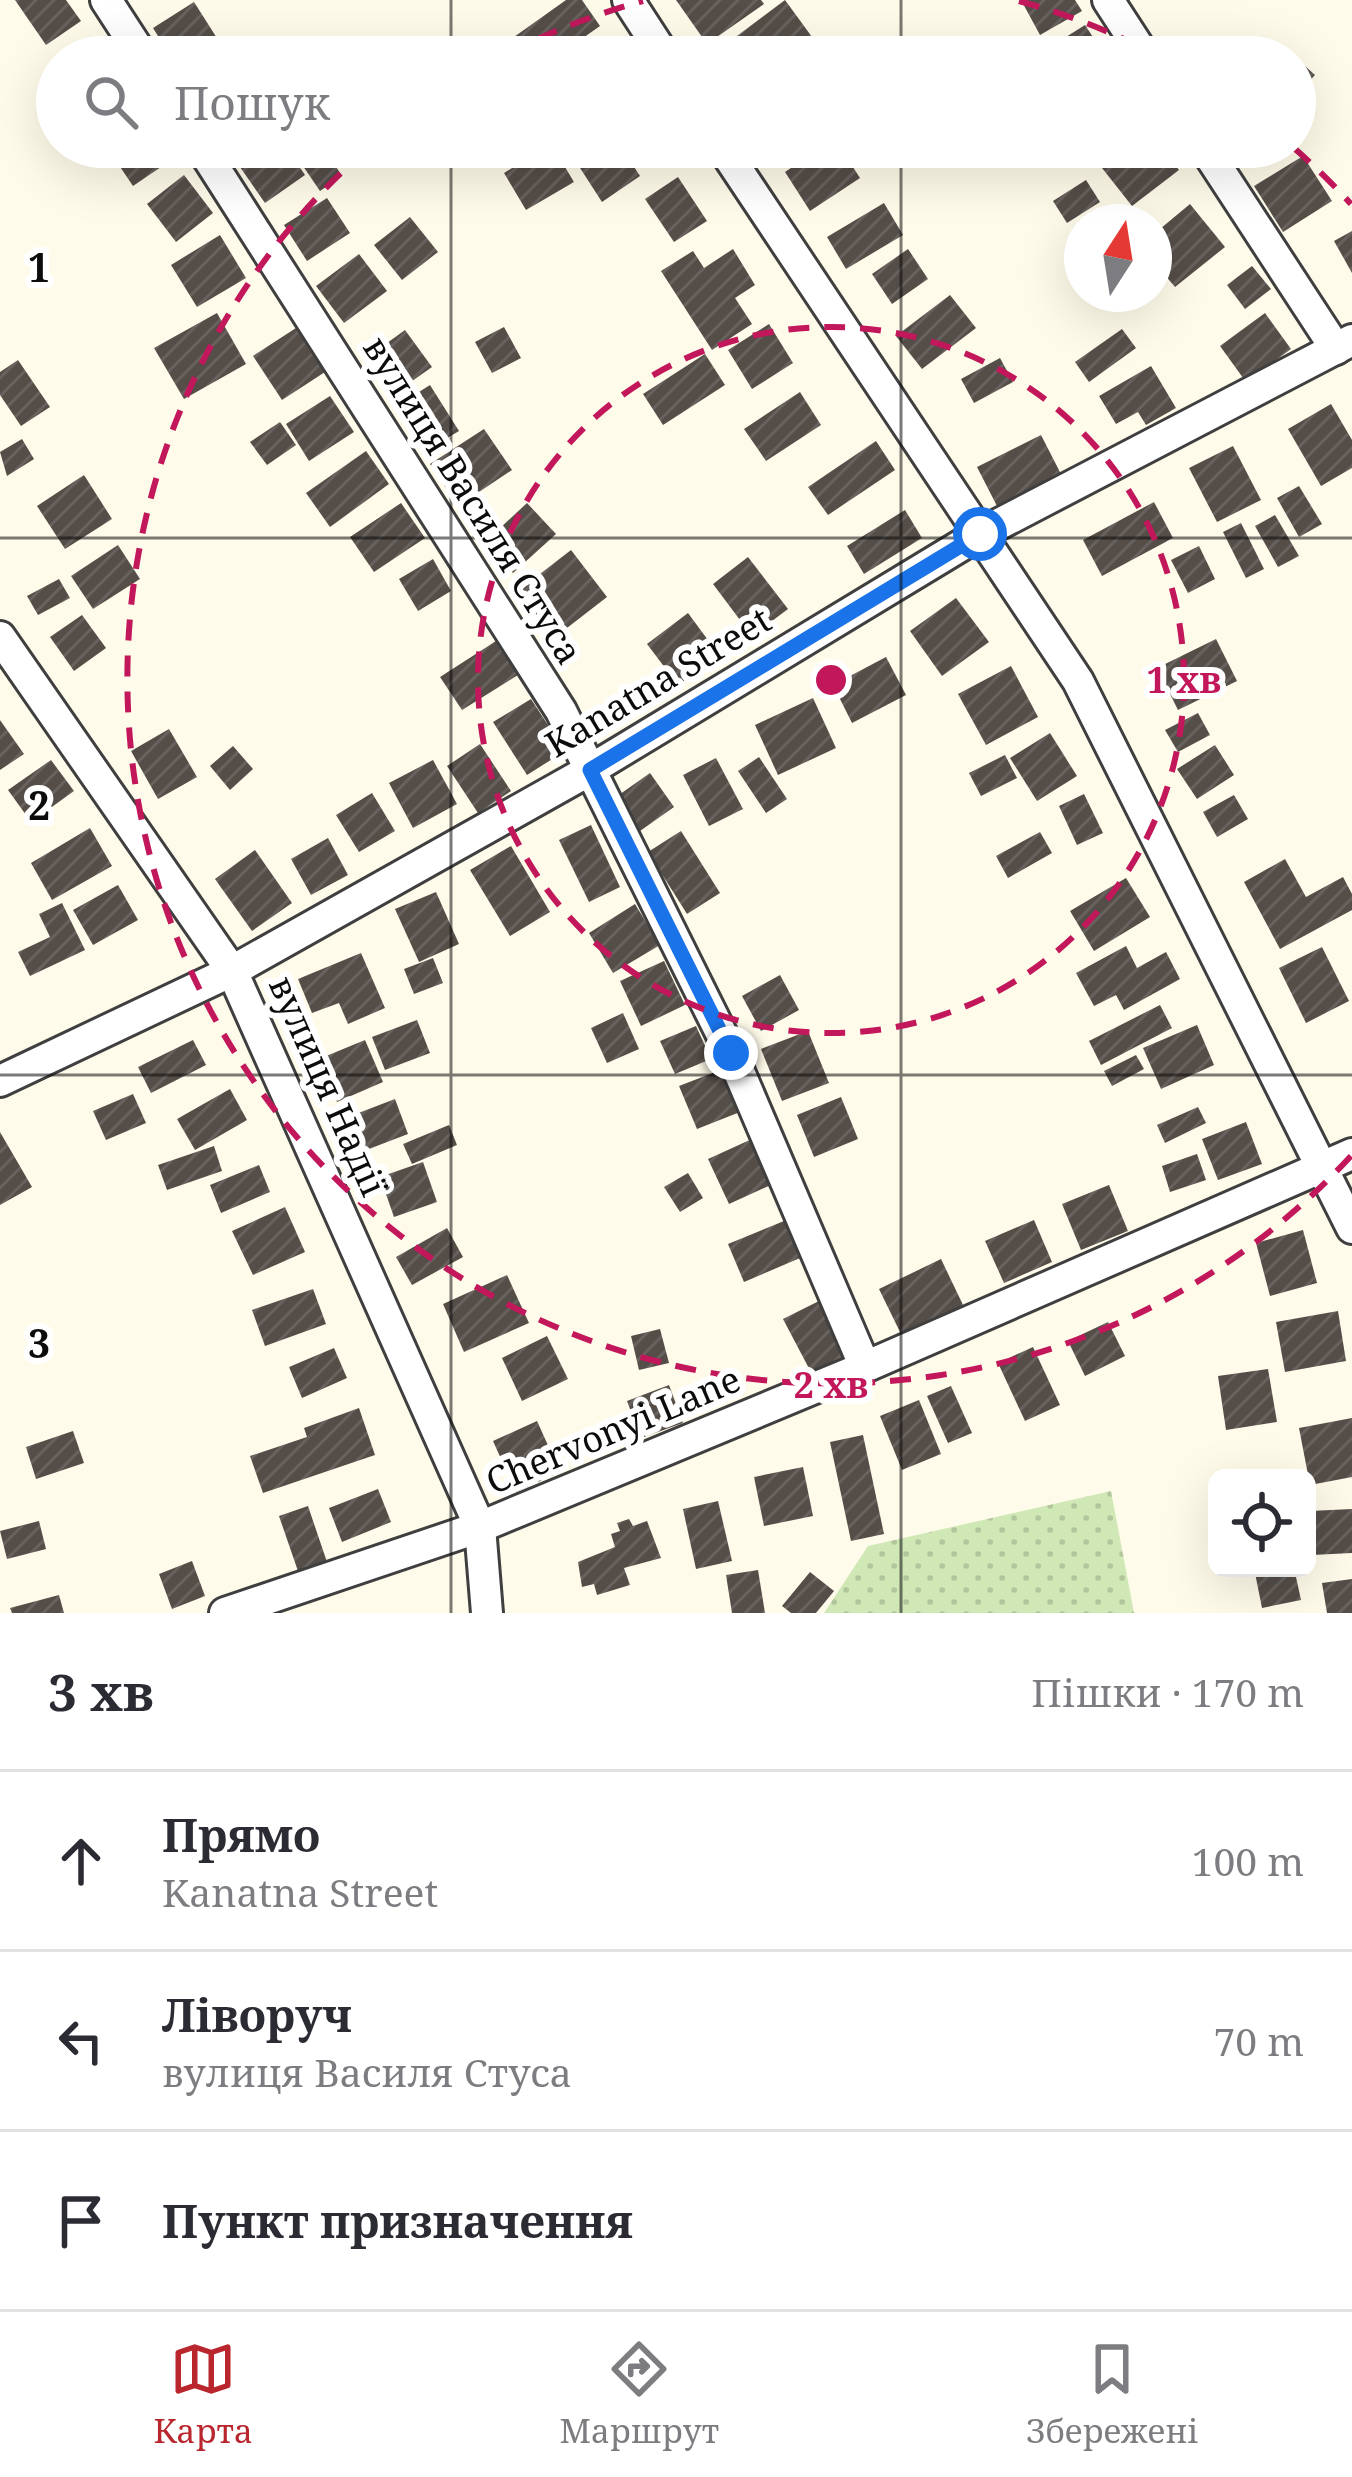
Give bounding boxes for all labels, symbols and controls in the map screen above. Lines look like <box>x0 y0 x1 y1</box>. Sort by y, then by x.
search box <box>36 36 1316 168</box>
icon: search <box>78 69 144 135</box>
text: Пошук <box>174 72 330 133</box>
north arrow <box>1064 204 1172 312</box>
text: 1 <box>28 240 50 293</box>
street label: вулиця Василя Стуса <box>352 326 594 673</box>
route start <box>953 507 1007 561</box>
street label: Kanatna Street <box>536 595 780 768</box>
text: 1 хв <box>1147 655 1221 704</box>
centre of rings <box>810 659 852 701</box>
text: 2 <box>28 778 50 831</box>
street label: вулиця Надії <box>258 968 399 1204</box>
route end <box>704 1026 758 1080</box>
text: 3 <box>28 1316 50 1369</box>
street label: Chervonyi Lane <box>478 1354 747 1505</box>
text: 2 хв <box>794 1360 868 1409</box>
map controls <box>1208 1469 1316 1577</box>
button: locate <box>1208 1469 1316 1577</box>
text: 3 хв <box>48 1656 154 1726</box>
text: Пішки · 170 m <box>1031 1665 1304 1718</box>
text: Прямо <box>162 1804 320 1865</box>
icon: ahead <box>48 1828 114 1894</box>
text: 100 m <box>1192 1834 1304 1887</box>
text: Kanatna Street <box>162 1865 438 1918</box>
text: Ліворуч <box>162 1984 352 2045</box>
icon: left <box>48 2008 114 2074</box>
text: 70 m <box>1213 2014 1304 2067</box>
text: вулиця Василя Стуса <box>162 2045 572 2098</box>
icon: arrive <box>48 2188 114 2254</box>
text: Пункт призначення <box>162 2190 633 2251</box>
tab: Карта <box>153 2336 253 2453</box>
tab: Маршрут <box>559 2336 719 2453</box>
tab: Збережені <box>1026 2336 1199 2453</box>

